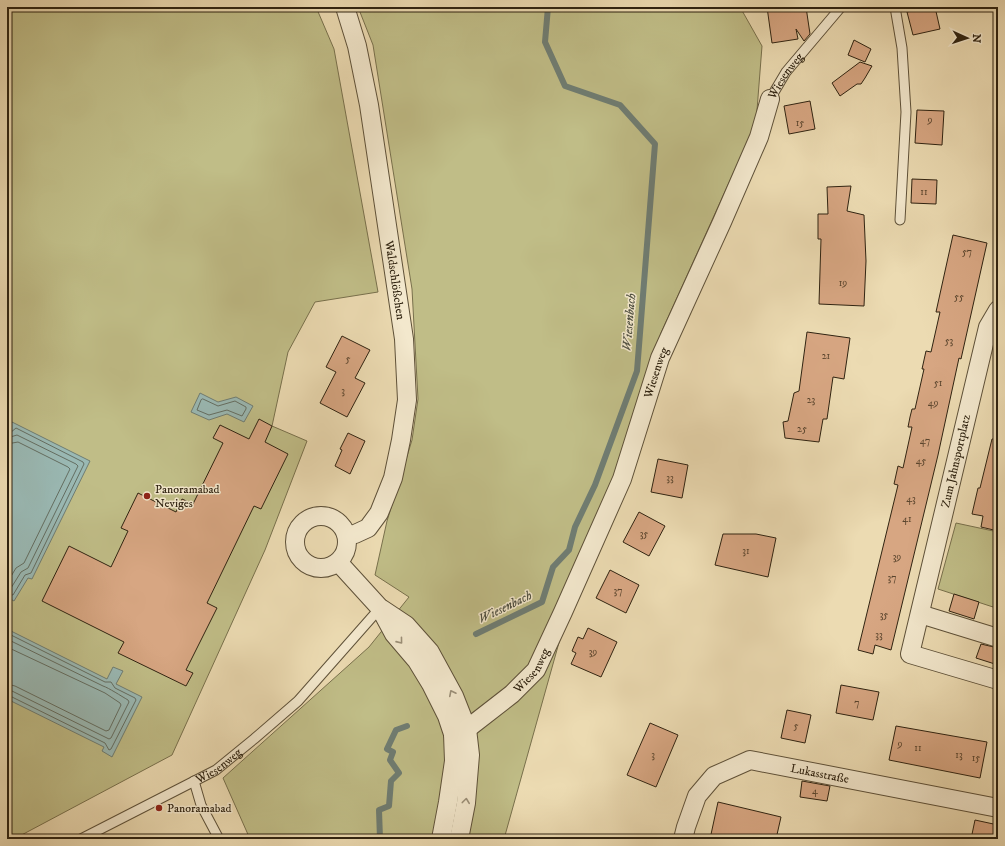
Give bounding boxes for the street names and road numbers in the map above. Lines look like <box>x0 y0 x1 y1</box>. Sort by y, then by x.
street label: Wiesenweg <box>764 49 807 102</box>
street label: Waldschlößchen <box>382 238 409 321</box>
street label: Wiesenweg <box>640 345 672 401</box>
street label: Zum Jahnsportplatz <box>938 413 974 509</box>
street label: Wiesenweg <box>509 645 553 697</box>
street label: Wiesenweg <box>192 745 245 787</box>
street label: Lukasstraße <box>789 761 850 787</box>

